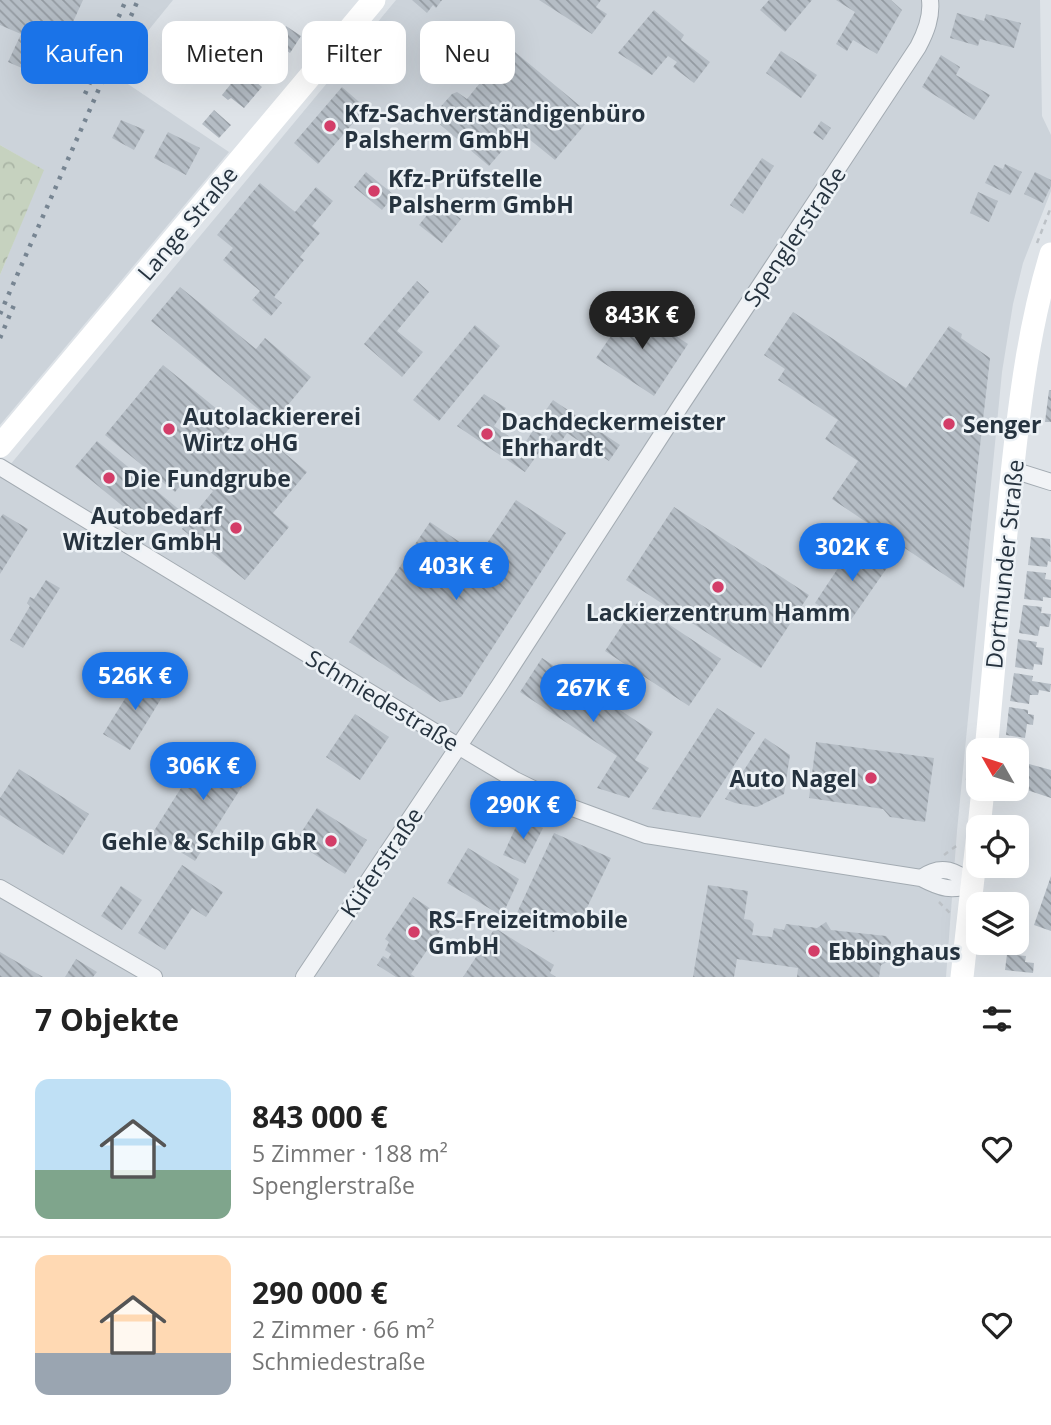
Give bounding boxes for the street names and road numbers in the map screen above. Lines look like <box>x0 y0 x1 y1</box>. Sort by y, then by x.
street label: Lange Straße <box>130 159 244 287</box>
street label: Spenglerstraße <box>735 160 853 312</box>
street label: Dortmunder Straße <box>977 458 1031 670</box>
street label: Schmiedestraße <box>300 642 466 758</box>
street label: Küferstraße <box>332 800 430 924</box>

